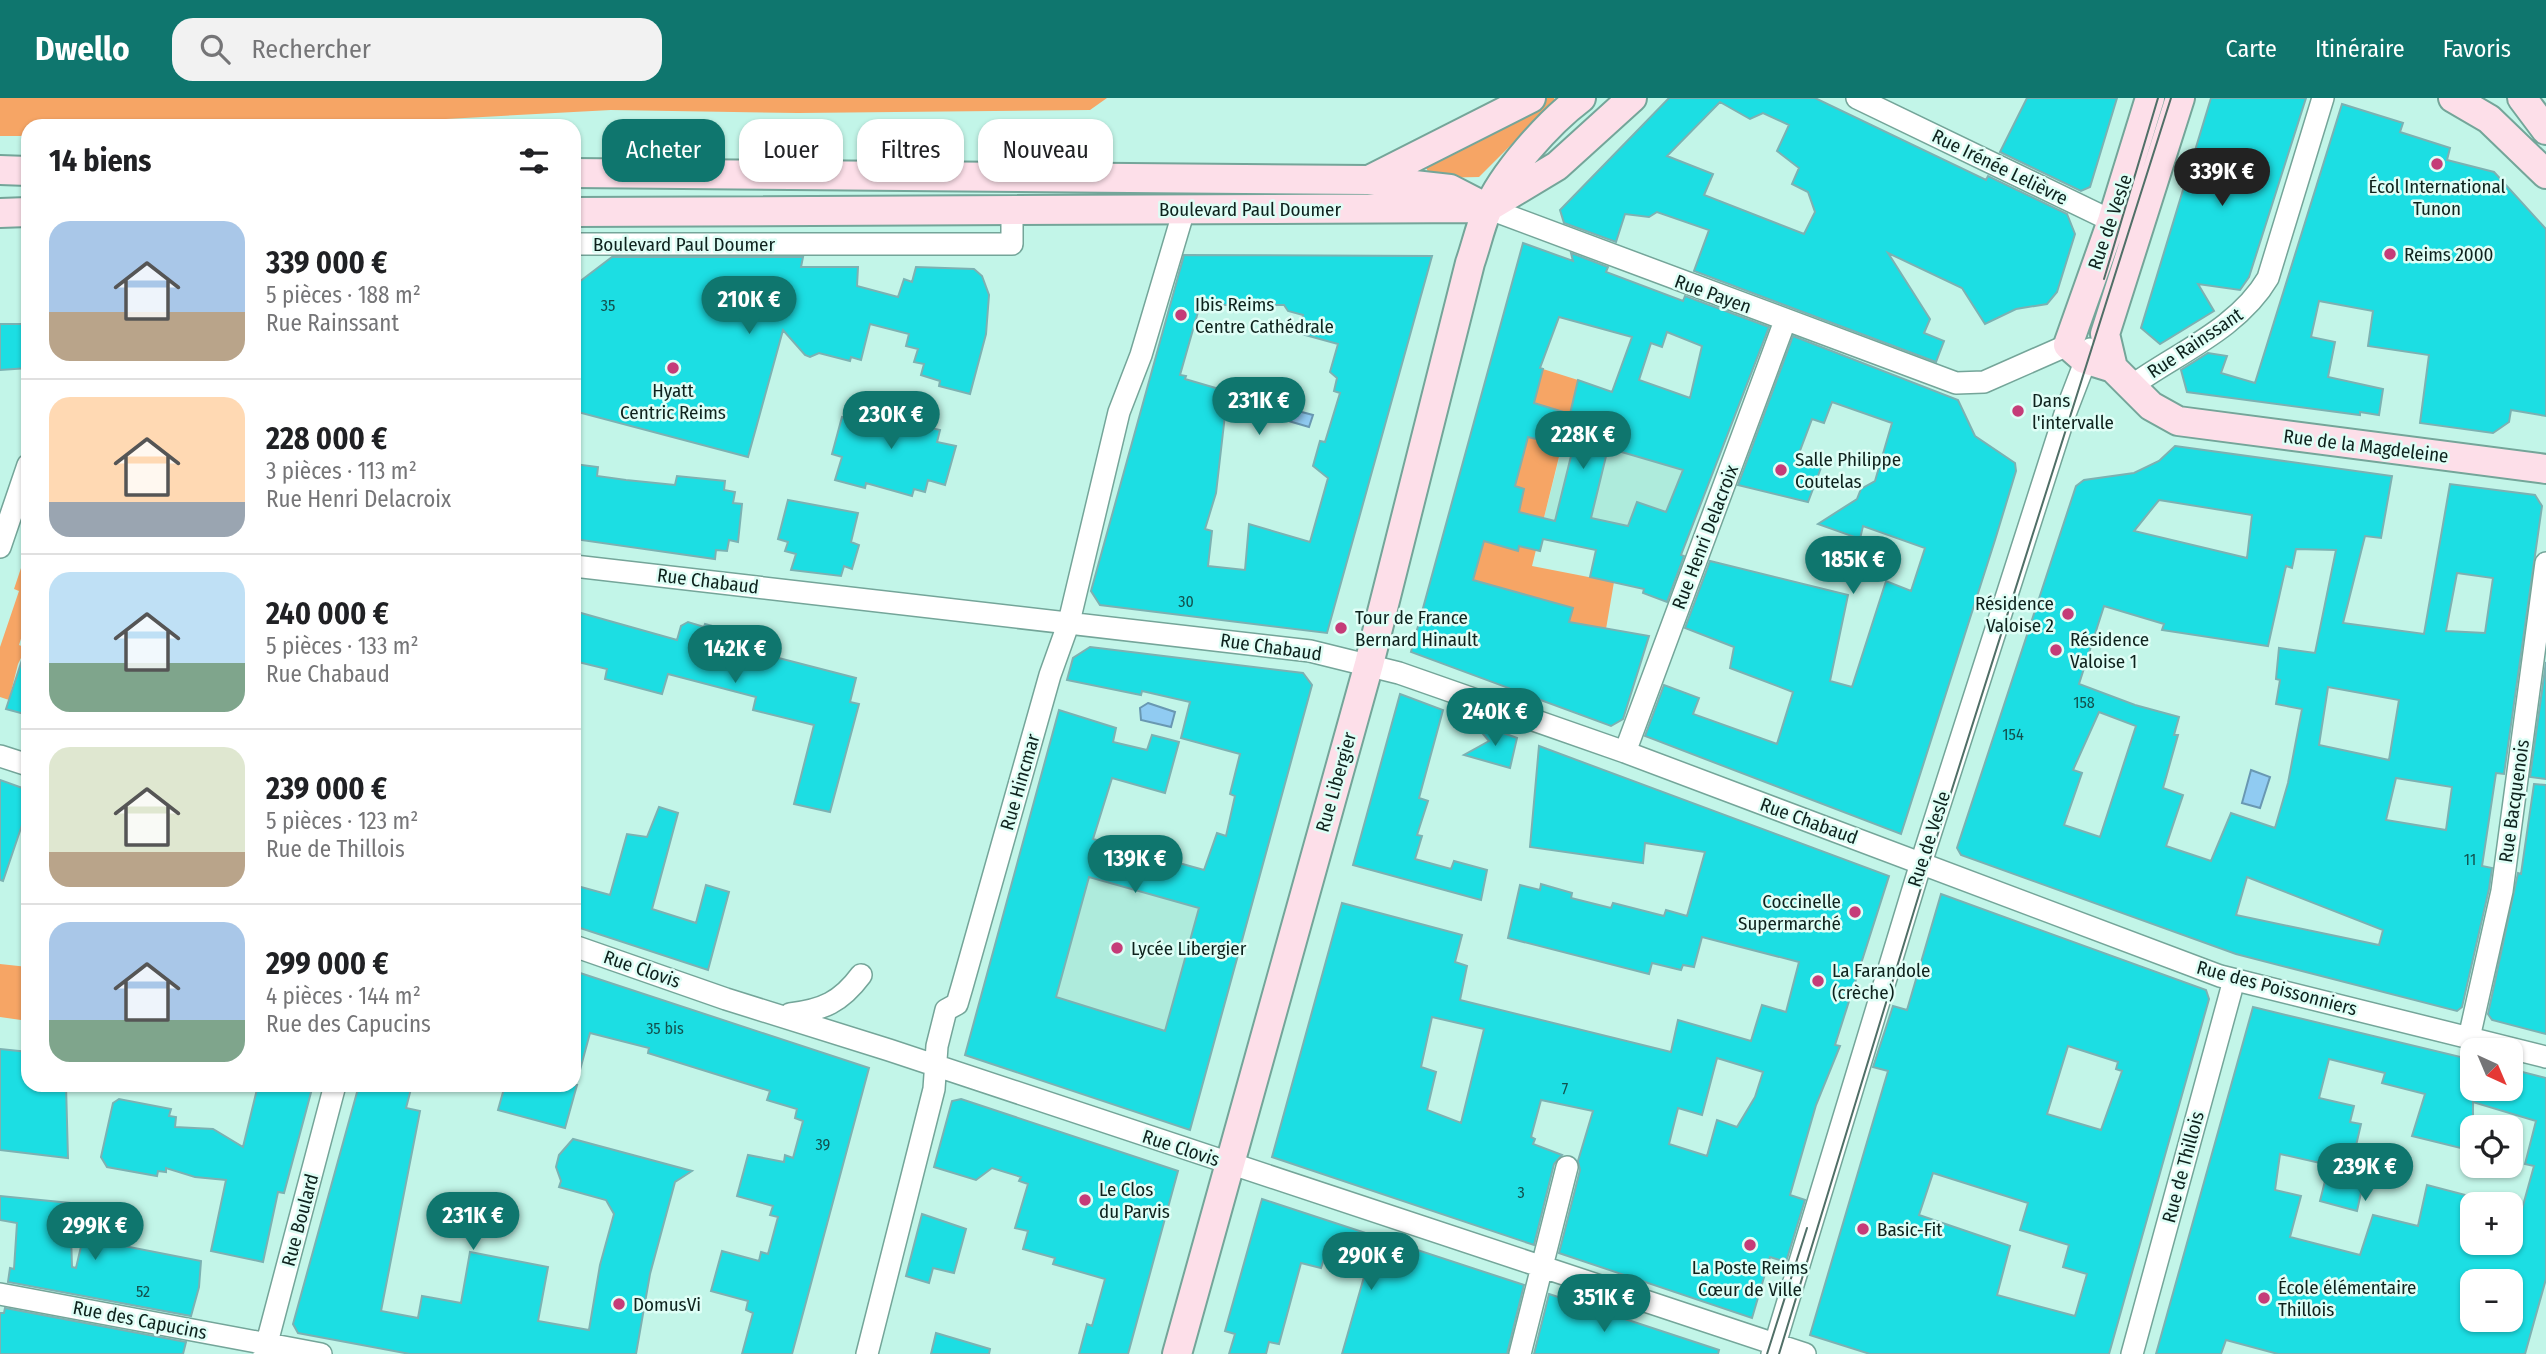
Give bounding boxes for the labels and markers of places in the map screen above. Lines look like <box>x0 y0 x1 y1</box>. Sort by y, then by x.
pin: 339K € <box>2165 148 2279 208</box>
marker: Écol International Tunon <box>2429 156 2445 172</box>
place label: Écol International Tunon <box>2368 175 2506 220</box>
place label: Reims 2000 <box>2404 243 2494 266</box>
marker: Reims 2000 <box>2382 246 2398 262</box>
pin: 210K € <box>692 276 806 336</box>
place label: Ibis Reims Centre Cathédrale <box>1195 293 1334 338</box>
marker: Ibis Reims Centre Cathédrale <box>1173 307 1189 323</box>
marker: Hyatt Centric Reims <box>665 360 681 376</box>
pin: 231K € <box>1202 378 1316 437</box>
place label: Hyatt Centric Reims <box>620 379 726 424</box>
place label: Dans l'intervalle <box>2032 389 2114 434</box>
pin: 230K € <box>834 392 948 451</box>
marker: Dans l'intervalle <box>2010 403 2026 419</box>
pin: 228K € <box>1526 412 1640 471</box>
place label: Salle Philippe Coutelas <box>1795 448 1901 493</box>
marker: Salle Philippe Coutelas <box>1773 462 1789 478</box>
pin: 185K € <box>1796 536 1910 596</box>
place label: Résidence Valoise 2 <box>1975 592 2054 637</box>
place label: Tour de France Bernard Hinault <box>1355 606 1479 651</box>
marker: Résidence Valoise 2 <box>2060 606 2076 622</box>
marker: Tour de France Bernard Hinault <box>1333 620 1349 636</box>
pin: 142K € <box>678 626 792 685</box>
place label: Résidence Valoise 1 <box>2070 628 2149 673</box>
marker: Résidence Valoise 1 <box>2048 642 2064 658</box>
pin: 240K € <box>1438 688 1552 748</box>
pin: 139K € <box>1078 836 1192 895</box>
place label: Coccinelle Supermarché <box>1738 890 1841 935</box>
marker: Coccinelle Supermarché <box>1847 904 1863 920</box>
place label: Lycée Libergier <box>1131 937 1247 960</box>
marker: Lycée Libergier <box>1109 940 1125 956</box>
place label: La Farandole (crèche) <box>1832 959 1930 1004</box>
marker: La Farandole (crèche) <box>1810 973 1826 989</box>
pin: 239K € <box>2308 1144 2422 1203</box>
place label: Le Clos du Parvis <box>1099 1178 1170 1223</box>
pin: 231K € <box>416 1192 530 1252</box>
marker: Le Clos du Parvis <box>1077 1192 1093 1208</box>
pin: 299K € <box>38 1202 152 1262</box>
place label: Basic-Fit <box>1877 1218 1943 1241</box>
marker: Basic-Fit <box>1855 1221 1871 1237</box>
pin: 290K € <box>1314 1232 1428 1292</box>
marker: La Poste Reims Cœur de Ville <box>1742 1237 1758 1253</box>
place label: La Poste Reims Cœur de Ville <box>1692 1256 1808 1301</box>
pin: 351K € <box>1547 1274 1661 1334</box>
place label: École élémentaire Thillois <box>2278 1276 2416 1321</box>
marker: École élémentaire Thillois <box>2256 1290 2272 1306</box>
place label: DomusVi <box>633 1293 701 1316</box>
marker: DomusVi <box>611 1296 627 1312</box>

